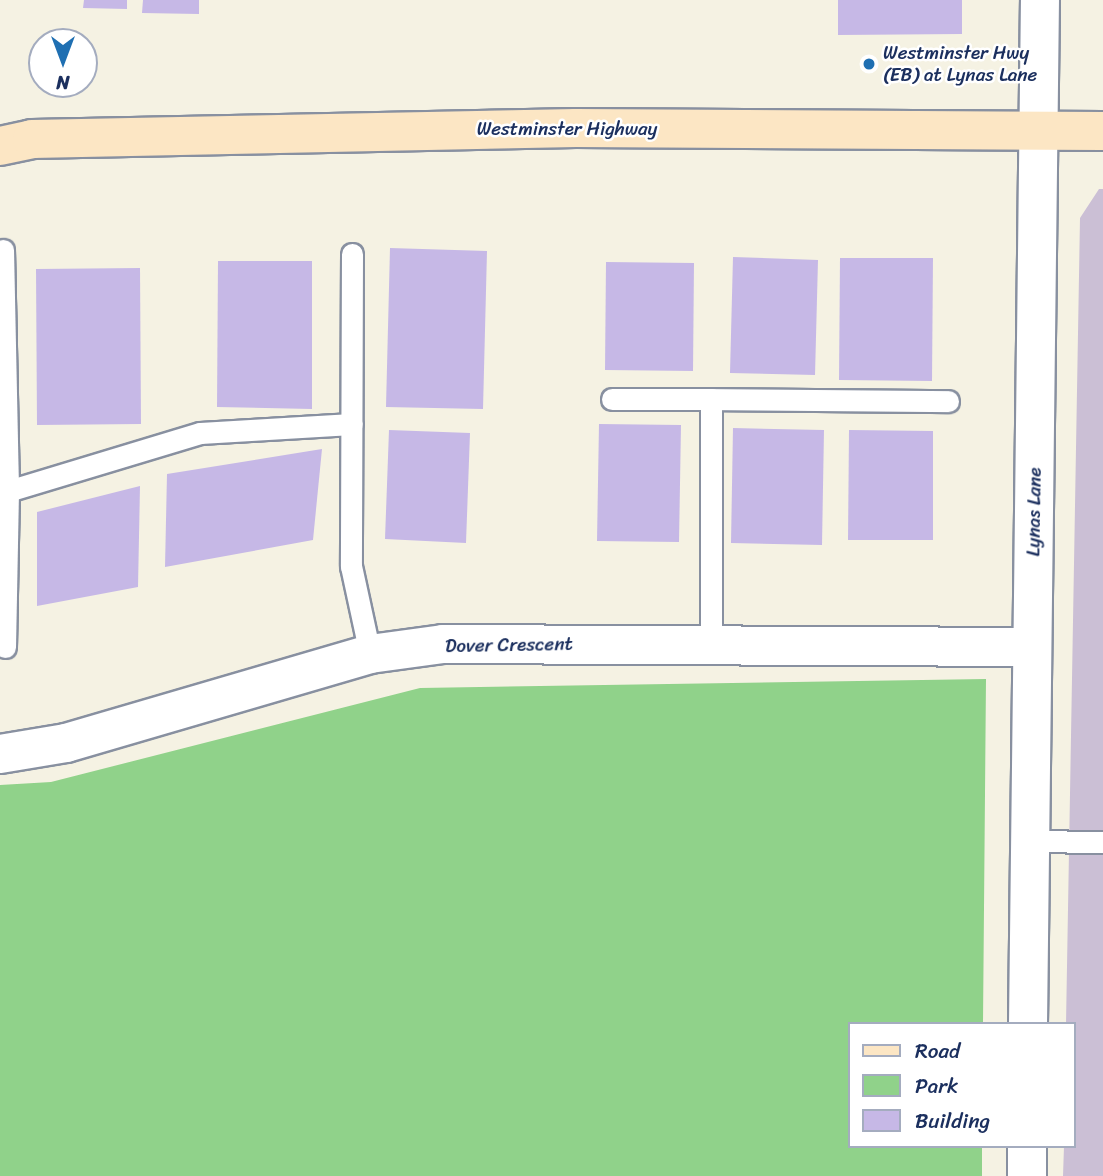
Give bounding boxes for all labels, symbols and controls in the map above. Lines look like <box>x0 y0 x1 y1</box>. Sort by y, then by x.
north arrow <box>28 28 98 98</box>
place label: Westminster Hwy (EB) at Lynas Lane <box>883 42 1036 86</box>
marker: Westminster Hwy (EB) at Lynas Lane <box>861 56 877 72</box>
text: N <box>56 66 70 99</box>
street label: Westminster Highway <box>477 118 657 140</box>
street label: Lynas Lane <box>1022 467 1046 557</box>
street label: Dover Crescent <box>445 632 573 658</box>
legend <box>848 1022 1075 1148</box>
text: Road <box>915 1032 960 1070</box>
text: Park <box>915 1067 958 1105</box>
text: Building <box>915 1102 990 1140</box>

